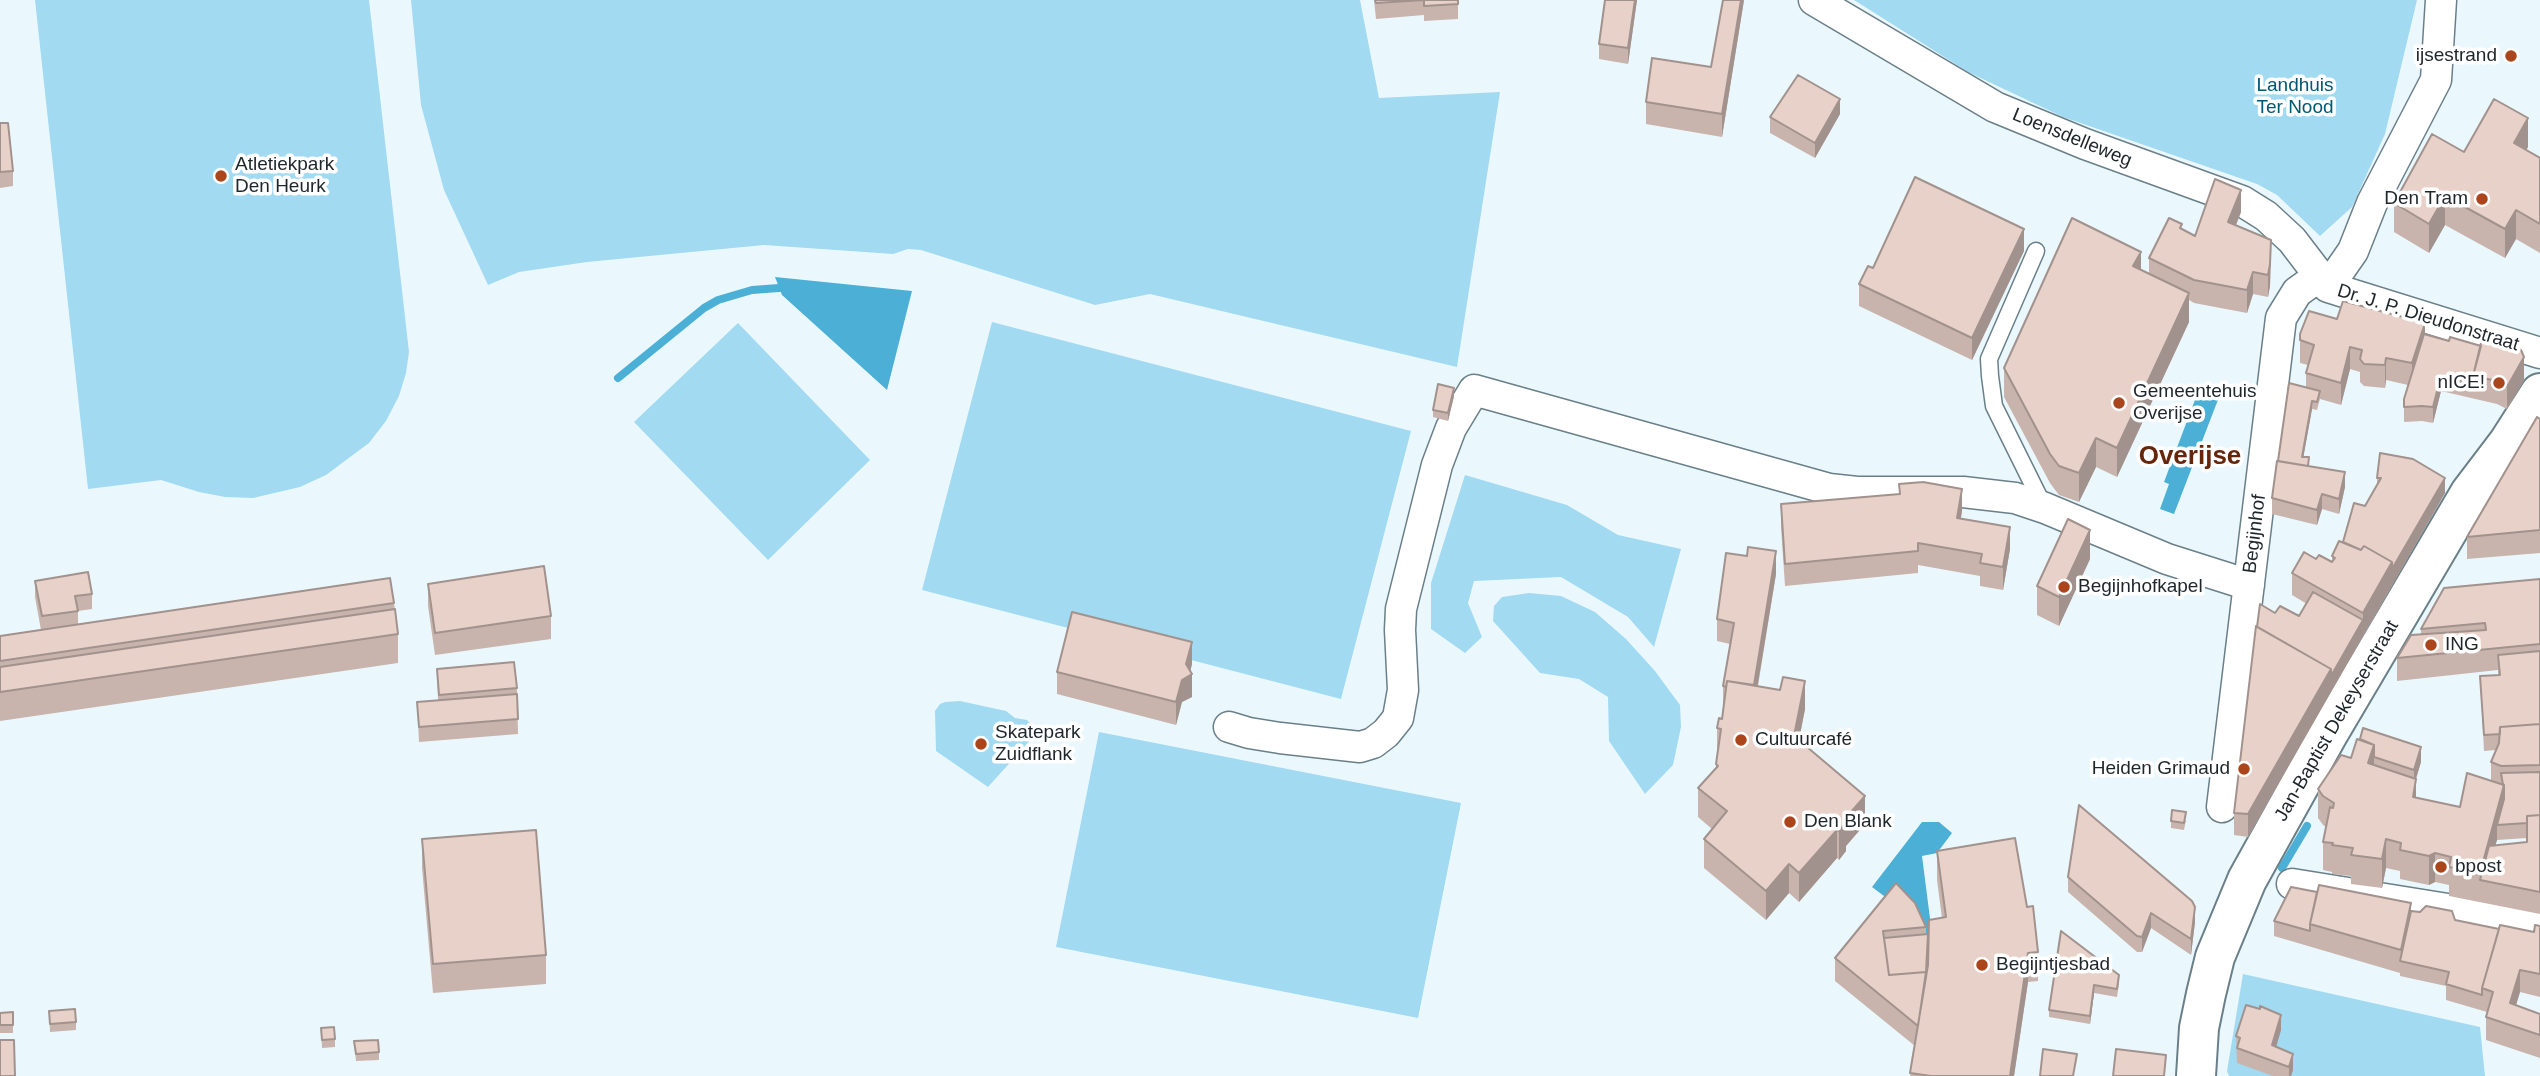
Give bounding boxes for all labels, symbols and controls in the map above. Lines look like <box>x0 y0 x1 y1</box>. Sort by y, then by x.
place label: ijsestrand <box>2416 45 2497 67</box>
marker: ijsestrand <box>2503 48 2519 64</box>
park label: Landhuis Ter Nood <box>2256 75 2334 119</box>
street label: Loensdelleweg <box>2009 104 2135 172</box>
place label: Atletiekpark Den Heurk <box>235 154 334 198</box>
marker: Atletiekpark Den Heurk <box>213 168 229 184</box>
place label: Den Tram <box>2384 188 2468 210</box>
marker: Den Tram <box>2474 191 2490 207</box>
street label: Dr. J. P. Dieudonstraat <box>2334 280 2522 356</box>
place label: nICE! <box>2437 372 2485 394</box>
marker: nICE! <box>2491 375 2507 391</box>
place label: Gemeentehuis Overijse <box>2133 381 2257 425</box>
marker: Gemeentehuis Overijse <box>2111 395 2127 411</box>
district label: Overijse <box>2139 441 2241 473</box>
street label: Begijnhof <box>2239 493 2271 575</box>
place label: Begijnhofkapel <box>2078 576 2203 598</box>
marker: Begijnhofkapel <box>2056 579 2072 595</box>
street label: Jan-Baptist Dekeyserstraat <box>2270 617 2404 825</box>
place label: ING <box>2445 634 2479 656</box>
marker: ING <box>2423 637 2439 653</box>
place label: Skatepark Zuidflank <box>995 722 1081 766</box>
place label: Cultuurcafé <box>1755 729 1852 751</box>
marker: Cultuurcafé <box>1733 732 1749 748</box>
marker: Skatepark Zuidflank <box>973 736 989 752</box>
place label: Heiden Grimaud <box>2092 758 2230 780</box>
marker: Heiden Grimaud <box>2236 761 2252 777</box>
place label: Den Blank <box>1804 811 1892 833</box>
marker: Den Blank <box>1782 814 1798 830</box>
place label: bpost <box>2455 856 2501 878</box>
marker: bpost <box>2433 859 2449 875</box>
place label: Begijntjesbad <box>1996 954 2110 976</box>
marker: Begijntjesbad <box>1974 957 1990 973</box>

